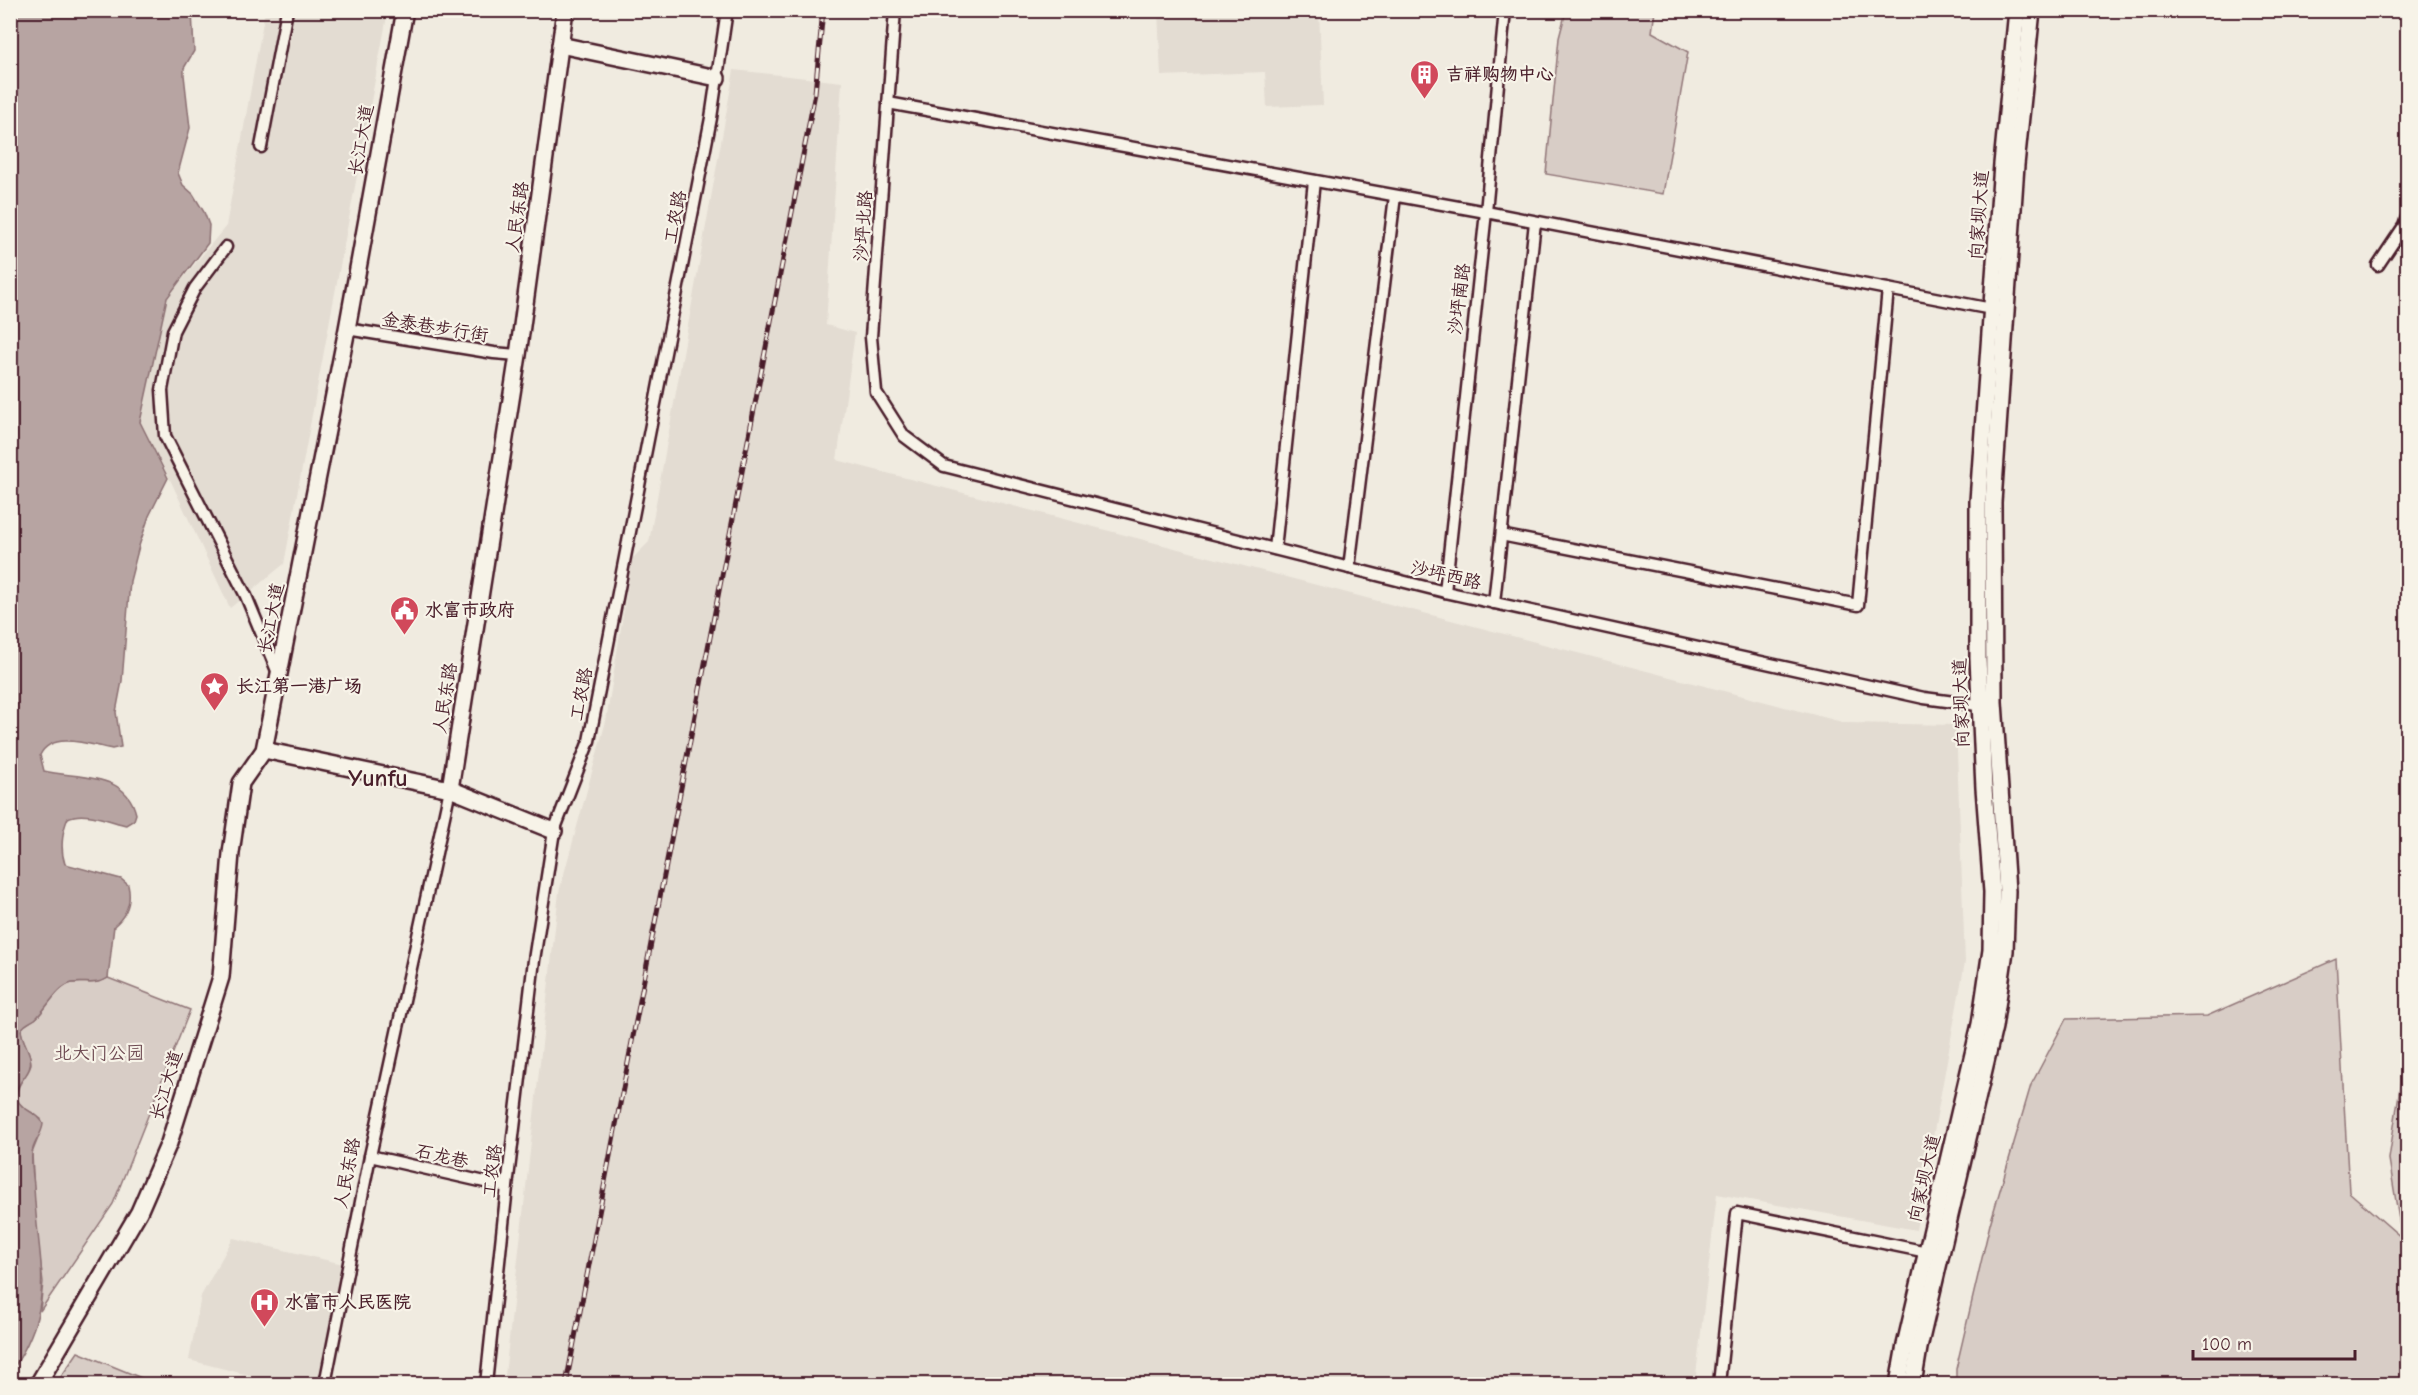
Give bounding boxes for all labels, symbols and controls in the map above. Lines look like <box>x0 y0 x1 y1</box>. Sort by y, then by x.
building icon: 吉祥购物中心 <box>1409 58 1441 100</box>
place label: 吉祥购物中心 <box>1446 64 1554 85</box>
street label: 长江大道 <box>345 103 378 177</box>
street label: 向家坝大道 <box>1966 169 1993 261</box>
street label: 人民东路 <box>502 180 533 254</box>
street label: 工农路 <box>660 189 691 246</box>
street label: 沙坪北路 <box>851 189 876 263</box>
street label: 沙坪南路 <box>1445 262 1474 336</box>
street label: 金泰巷步行街 <box>380 309 490 346</box>
street label: 沙坪西路 <box>1408 557 1483 594</box>
street label: 长江大道 <box>254 581 289 655</box>
public building icon: 水富市政府 <box>388 594 420 636</box>
place label: 水富市政府 <box>425 600 515 621</box>
street label: 向家坝大道 <box>1949 658 1974 748</box>
street label: 人民东路 <box>429 661 461 735</box>
street label: 工农路 <box>566 666 597 723</box>
place icon: 长江第一港广场 <box>199 670 231 712</box>
place label: 长江第一港广场 <box>236 676 362 697</box>
district label: Yunfu <box>348 764 408 792</box>
park label: 北大门公园 <box>54 1043 144 1064</box>
street label: 长江大道 <box>146 1048 187 1123</box>
street label: 向家坝大道 <box>1904 1132 1945 1224</box>
street label: 人民东路 <box>330 1136 365 1210</box>
street label: 石龙巷 <box>413 1140 471 1173</box>
street label: 工农路 <box>479 1143 506 1199</box>
hospital icon: 水富市人民医院 <box>248 1286 280 1328</box>
place label: 水富市人民医院 <box>285 1292 411 1313</box>
scale bar <box>2193 1323 2355 1361</box>
text: 100 m <box>2202 1334 2252 1355</box>

